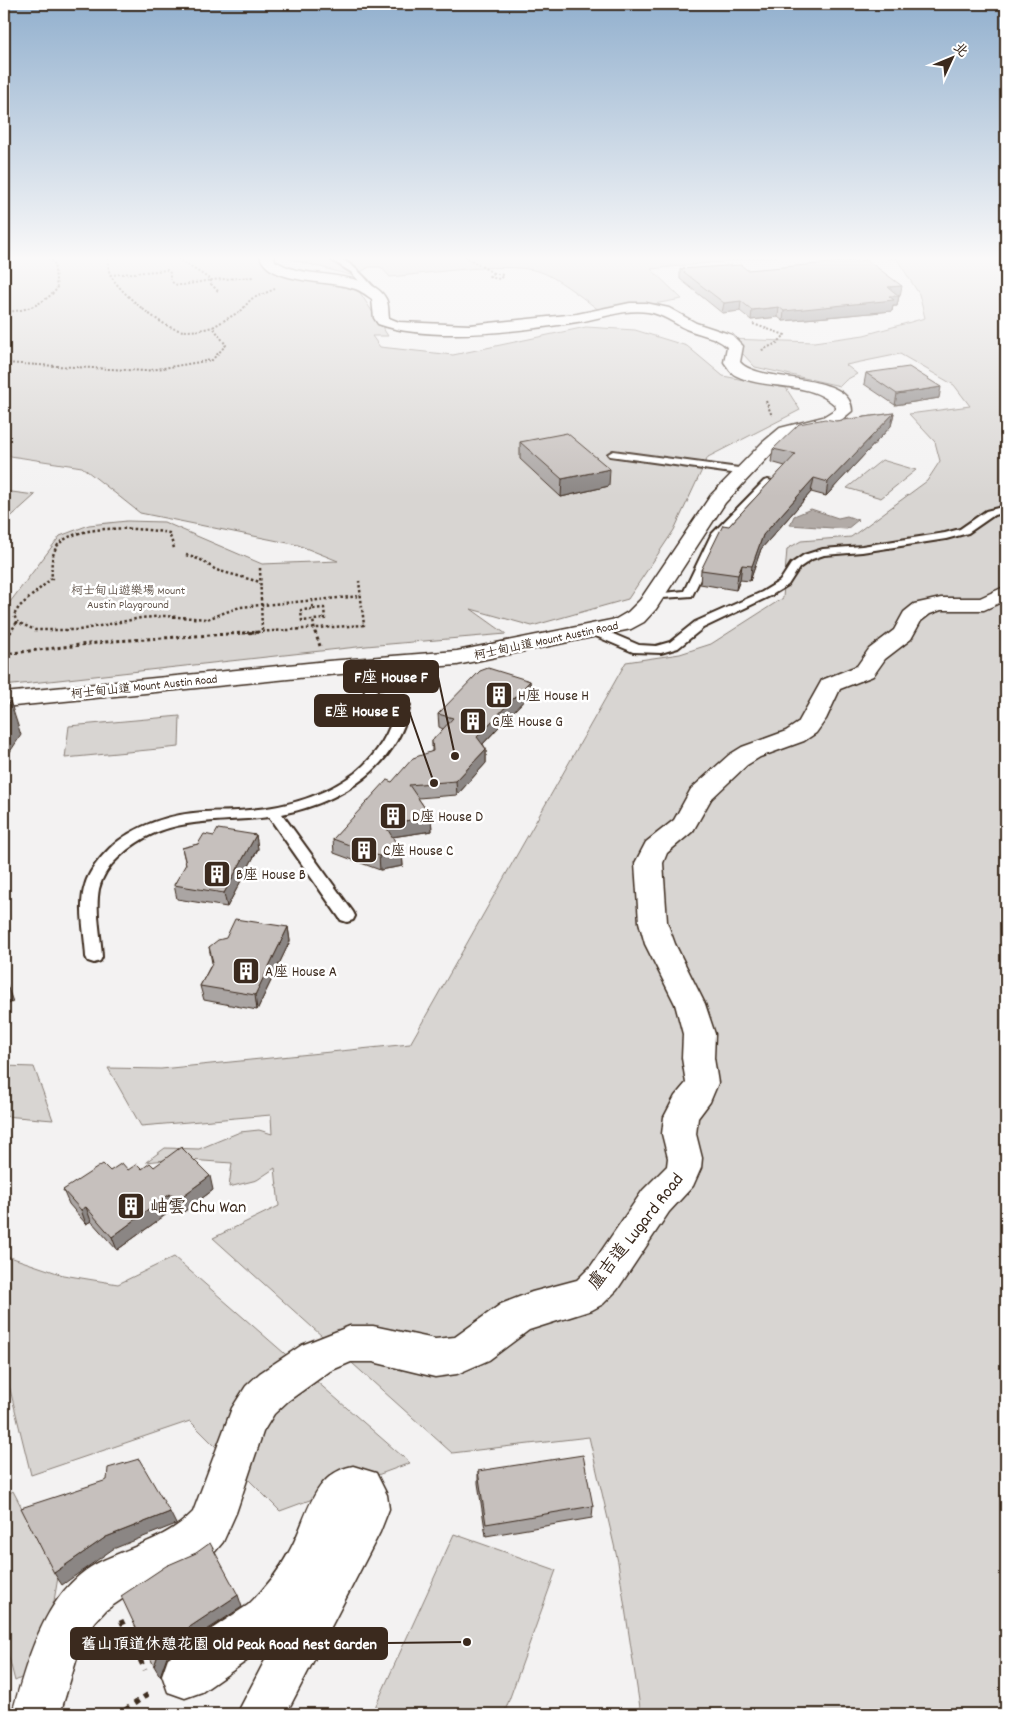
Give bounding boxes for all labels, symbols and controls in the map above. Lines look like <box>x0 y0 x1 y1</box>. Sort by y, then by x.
north arrow <box>928 32 978 82</box>
text: 北 <box>948 38 972 62</box>
park label: 柯士甸山遊樂場 Mount Austin Playground <box>71 583 186 614</box>
street label: 柯士甸山道 Mount Austin Road <box>473 618 620 665</box>
callout: F座 House F <box>344 661 438 692</box>
text: F座 House F <box>354 667 429 690</box>
street label: 柯士甸山道 Mount Austin Road <box>70 671 218 704</box>
building icon: H座 House H <box>484 680 514 710</box>
place label: H座 House H <box>518 686 589 708</box>
callout: E座 House E <box>315 695 409 726</box>
text: E座 House E <box>325 701 400 724</box>
building icon: G座 House G <box>458 706 488 736</box>
place label: G座 House G <box>492 712 563 734</box>
building icon: D座 House D <box>378 801 408 831</box>
place label: D座 House D <box>412 807 483 829</box>
building icon: C座 House C <box>349 835 379 865</box>
place label: C座 House C <box>383 841 453 863</box>
building icon: B座 House B <box>202 859 232 889</box>
place label: B座 House B <box>236 865 306 887</box>
building icon: A座 House A <box>231 956 261 986</box>
place label: A座 House A <box>265 962 337 984</box>
street label: 盧吉道 Lugard Road <box>583 1169 691 1296</box>
building icon: 岫雲 Chu Wan <box>116 1191 146 1221</box>
place label: 岫雲 Chu Wan <box>150 1196 246 1221</box>
callout: 舊山頂道休憩花園 Old Peak Road Rest Garden <box>71 1628 387 1659</box>
text: 舊山頂道休憩花園 Old Peak Road Rest Garden <box>81 1634 377 1657</box>

